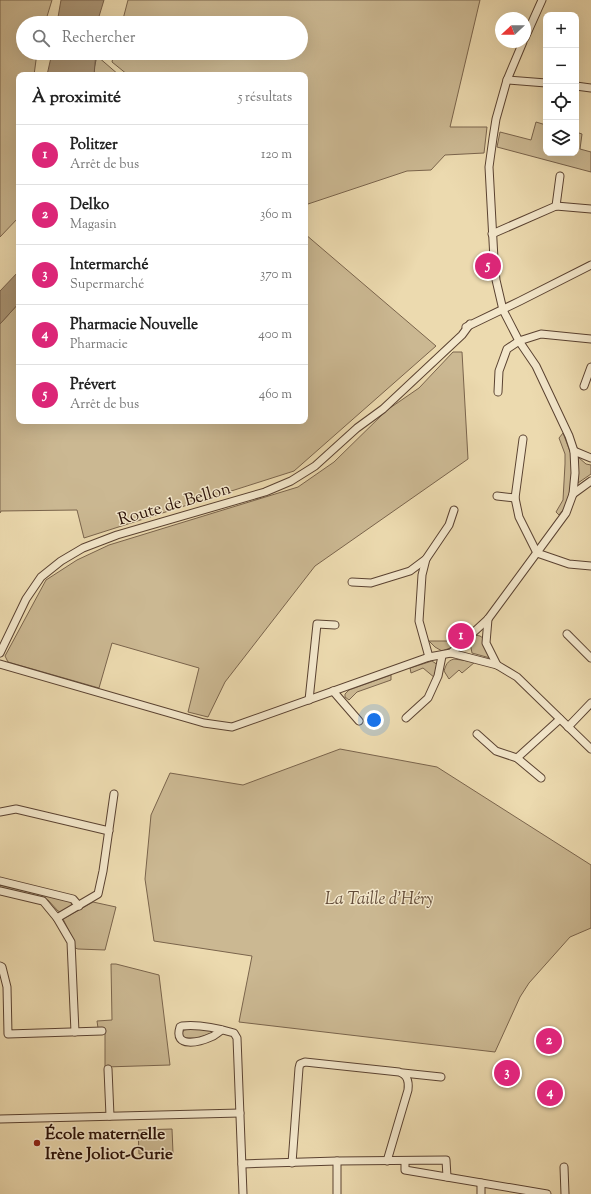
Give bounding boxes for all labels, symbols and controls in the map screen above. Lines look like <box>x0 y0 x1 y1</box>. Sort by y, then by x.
north arrow <box>495 12 531 48</box>
map controls <box>543 12 579 156</box>
button: + <box>543 12 579 48</box>
search box <box>16 16 308 60</box>
icon: search <box>30 27 52 49</box>
text: Rechercher <box>62 28 135 49</box>
button: − <box>543 48 579 84</box>
button: locate <box>543 84 579 120</box>
text: À proximité <box>32 86 121 110</box>
text: 5 résultats <box>238 89 292 107</box>
button: layers <box>543 120 579 156</box>
text: Politzer <box>70 135 118 156</box>
text: 1 <box>43 146 47 164</box>
text: 120 m <box>261 146 292 164</box>
text: Arrêt de bus <box>70 156 139 174</box>
text: Delko <box>70 195 109 216</box>
text: 2 <box>42 206 48 224</box>
text: 360 m <box>260 206 292 224</box>
text: Magasin <box>70 216 117 234</box>
pin: 5 <box>475 251 501 281</box>
text: Intermarché <box>70 255 148 276</box>
text: 3 <box>42 266 48 284</box>
text: 370 m <box>260 266 292 284</box>
text: Supermarché <box>70 276 144 294</box>
text: Pharmacie Nouvelle <box>70 315 198 336</box>
text: 4 <box>42 326 48 344</box>
text: 400 m <box>258 326 292 344</box>
text: Pharmacie <box>70 336 128 354</box>
text: Prévert <box>70 375 116 396</box>
text: 5 <box>43 386 47 404</box>
text: 460 m <box>259 386 292 404</box>
text: Arrêt de bus <box>70 396 139 414</box>
street label: Route de Bellon <box>115 477 234 532</box>
pin: 1 <box>448 621 474 651</box>
your location <box>364 710 384 730</box>
park label: La Taille d'Héry <box>325 888 433 912</box>
pin: 2 <box>536 1026 562 1056</box>
pin: 3 <box>494 1058 520 1088</box>
pin: 4 <box>537 1078 563 1108</box>
place label: École maternelle Irène Joliot-Curie <box>45 1123 173 1167</box>
marker: École maternelle Irène Joliot-Curie <box>32 1138 42 1148</box>

